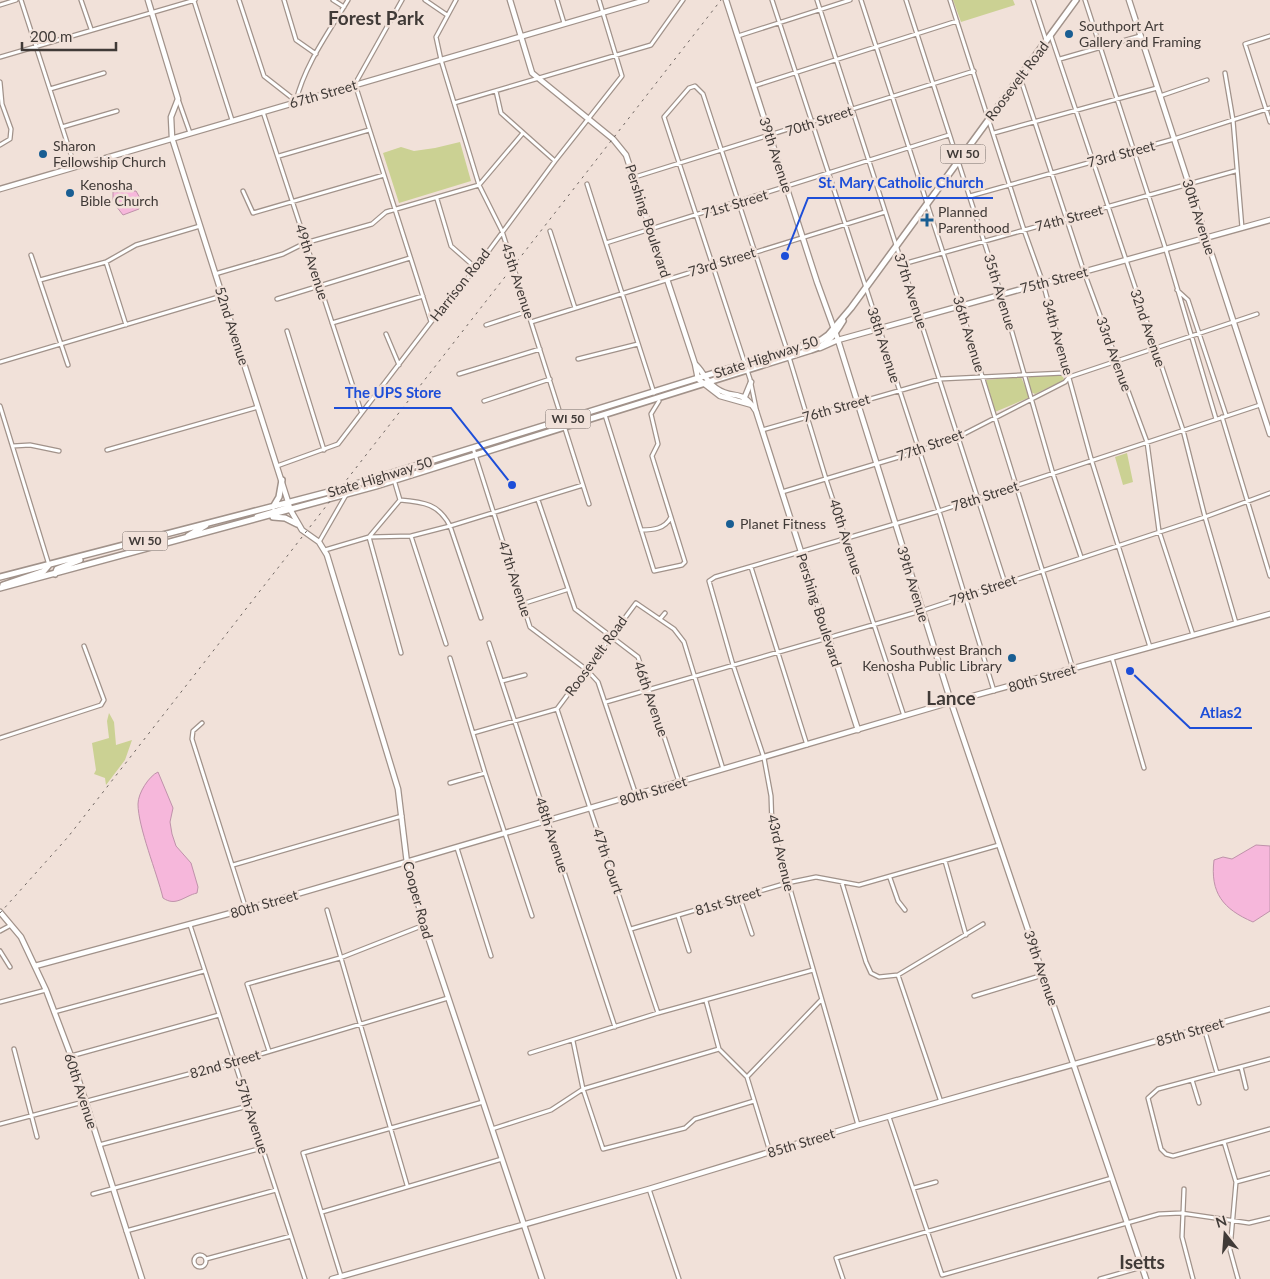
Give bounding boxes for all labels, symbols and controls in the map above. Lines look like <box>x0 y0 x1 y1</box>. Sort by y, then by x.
district label: Forest Park <box>328 6 425 29</box>
place label: Southport Art Gallery and Framing <box>1079 17 1201 50</box>
scale bar <box>22 20 116 52</box>
text: 200 m <box>30 27 72 45</box>
marker: Southport Art Gallery and Framing <box>1063 28 1075 40</box>
street label: Roosevelt Road <box>981 38 1052 124</box>
street label: 67th Street <box>287 76 359 111</box>
street label: 70th Street <box>783 102 855 139</box>
street label: 39th Avenue <box>756 115 797 195</box>
street label: 73rd Street <box>1085 136 1157 171</box>
place label: Sharon Fellowship Church <box>53 137 166 170</box>
road number: WI 50 <box>940 144 986 164</box>
marker: Sharon Fellowship Church <box>37 148 49 160</box>
street label: Pershing Boulevard <box>622 162 675 280</box>
callout: St. Mary Catholic Church <box>808 168 993 198</box>
text: St. Mary Catholic Church <box>818 173 984 191</box>
place label: Kenosha Bible Church <box>80 176 159 209</box>
street label: 30th Avenue <box>1179 177 1220 257</box>
street label: 71st Street <box>700 185 770 222</box>
marker: Kenosha Bible Church <box>64 187 76 199</box>
street label: 74th Street <box>1033 200 1105 235</box>
place label: Planned Parenthood <box>938 203 1010 236</box>
marker: Planned Parenthood <box>920 213 934 227</box>
street label: 49th Avenue <box>292 222 333 302</box>
street label: 45th Avenue <box>498 241 539 321</box>
street label: 73rd Street <box>686 243 758 280</box>
street label: Harrison Road <box>426 245 493 324</box>
street label: 37th Avenue <box>891 251 932 331</box>
street label: 35th Avenue <box>981 252 1020 332</box>
street label: 75th Street <box>1018 262 1090 297</box>
street label: 52nd Avenue <box>212 285 253 367</box>
street label: 32nd Avenue <box>1127 287 1170 369</box>
street label: 36th Avenue <box>950 294 989 374</box>
street label: 34th Avenue <box>1039 297 1077 377</box>
street label: 38th Avenue <box>864 305 905 385</box>
street label: 33rd Avenue <box>1093 314 1136 394</box>
street label: State Highway 50 <box>712 332 820 381</box>
callout: The UPS Store <box>334 378 451 408</box>
text: The UPS Store <box>345 383 441 401</box>
street label: 76th Street <box>800 390 872 425</box>
road number: WI 50 <box>546 409 590 428</box>
street label: 77th Street <box>894 425 965 464</box>
street label: State Highway 50 <box>325 453 434 501</box>
street label: 78th Street <box>949 477 1021 514</box>
street label: 40th Avenue <box>826 497 867 577</box>
place label: Planet Fitness <box>740 515 826 532</box>
marker: Planet Fitness <box>724 518 736 530</box>
road number: WI 50 <box>122 532 168 550</box>
street label: 47th Avenue <box>495 539 536 619</box>
street label: 39th Avenue <box>894 544 933 624</box>
street label: Pershing Boulevard <box>793 551 846 669</box>
street label: 79th Street <box>947 570 1018 609</box>
street label: Roosevelt Road <box>561 612 630 699</box>
place label: Southwest Branch Kenosha Public Library <box>862 641 1003 674</box>
marker: Southwest Branch Kenosha Public Library <box>1006 652 1018 664</box>
street label: 46th Avenue <box>631 659 672 739</box>
street label: 80th Street <box>1006 660 1078 695</box>
district label: Lance <box>926 686 976 709</box>
callout: Atlas2 <box>1190 698 1252 728</box>
text: Atlas2 <box>1199 703 1242 721</box>
street label: 80th Street <box>617 772 689 809</box>
street label: 48th Avenue <box>532 795 573 875</box>
street label: 43rd Avenue <box>764 813 799 893</box>
street label: 47th Court <box>589 826 628 896</box>
street label: Cooper Road <box>400 859 437 941</box>
street label: 81st Street <box>693 882 763 919</box>
street label: 80th Street <box>228 886 300 921</box>
street label: 39th Avenue <box>1021 928 1062 1008</box>
street label: 85th Street <box>1154 1014 1226 1049</box>
street label: 82nd Street <box>188 1045 262 1082</box>
street label: 60th Avenue <box>61 1051 102 1131</box>
street label: 57th Avenue <box>232 1076 273 1156</box>
street label: 85th Street <box>765 1124 837 1161</box>
north arrow <box>1200 1209 1250 1259</box>
text: N <box>1213 1211 1229 1231</box>
district label: Isetts <box>1119 1250 1165 1273</box>

